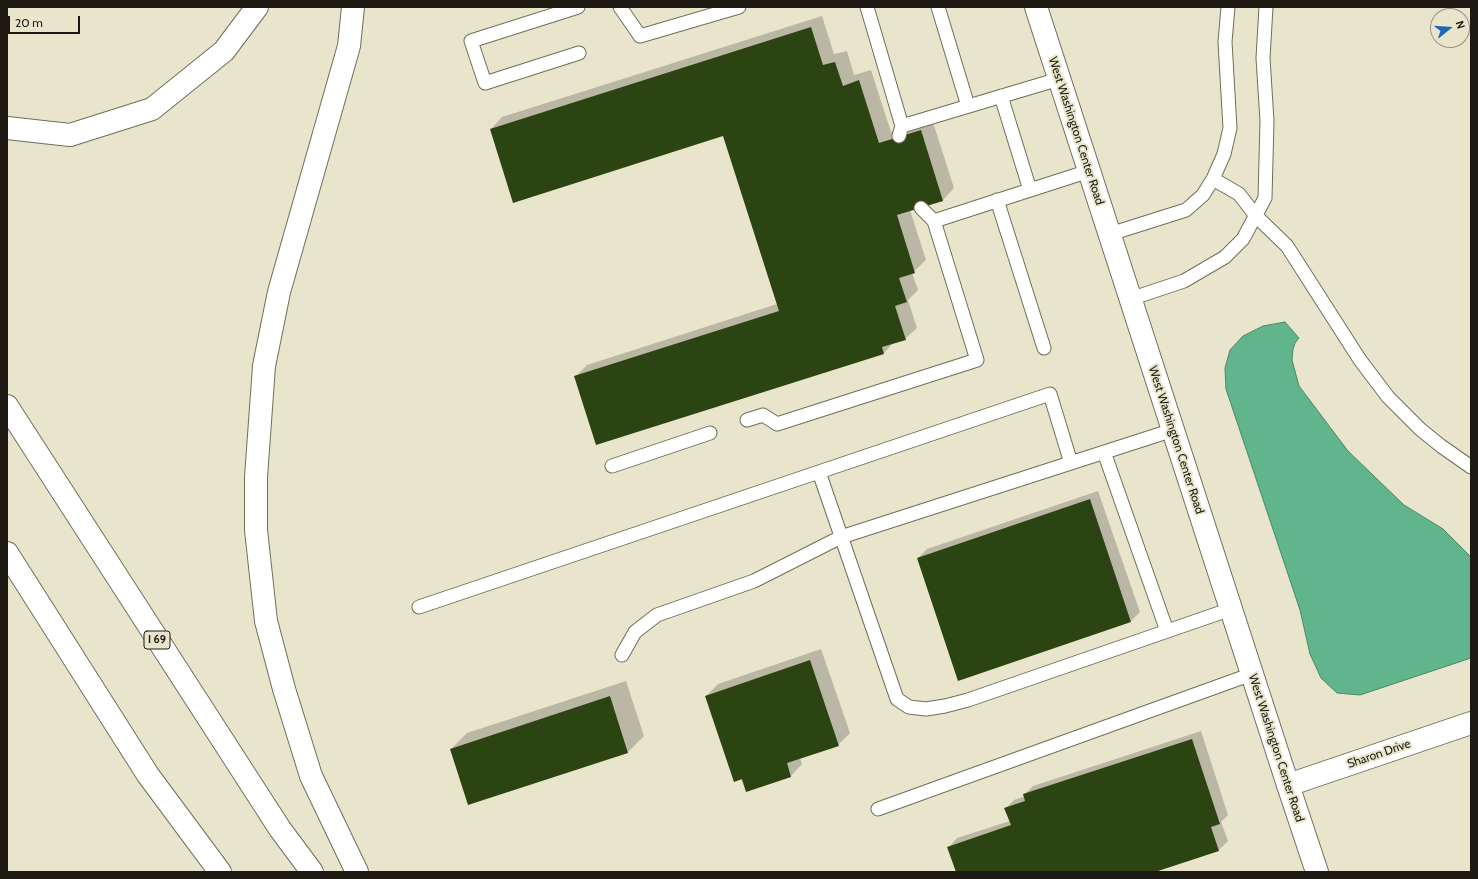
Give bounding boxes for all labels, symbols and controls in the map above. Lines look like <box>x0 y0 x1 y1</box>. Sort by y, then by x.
scale bar <box>10 8 82 34</box>
north arrow <box>1430 8 1470 48</box>
text: 20 m <box>15 15 43 30</box>
text: N <box>1453 19 1468 31</box>
street label: West Washington Center Road <box>1045 55 1107 207</box>
street label: West Washington Center Road <box>1145 364 1207 516</box>
road number: I 69 <box>144 631 170 649</box>
street label: West Washington Center Road <box>1245 672 1307 824</box>
street label: Sharon Drive <box>1346 736 1412 772</box>

